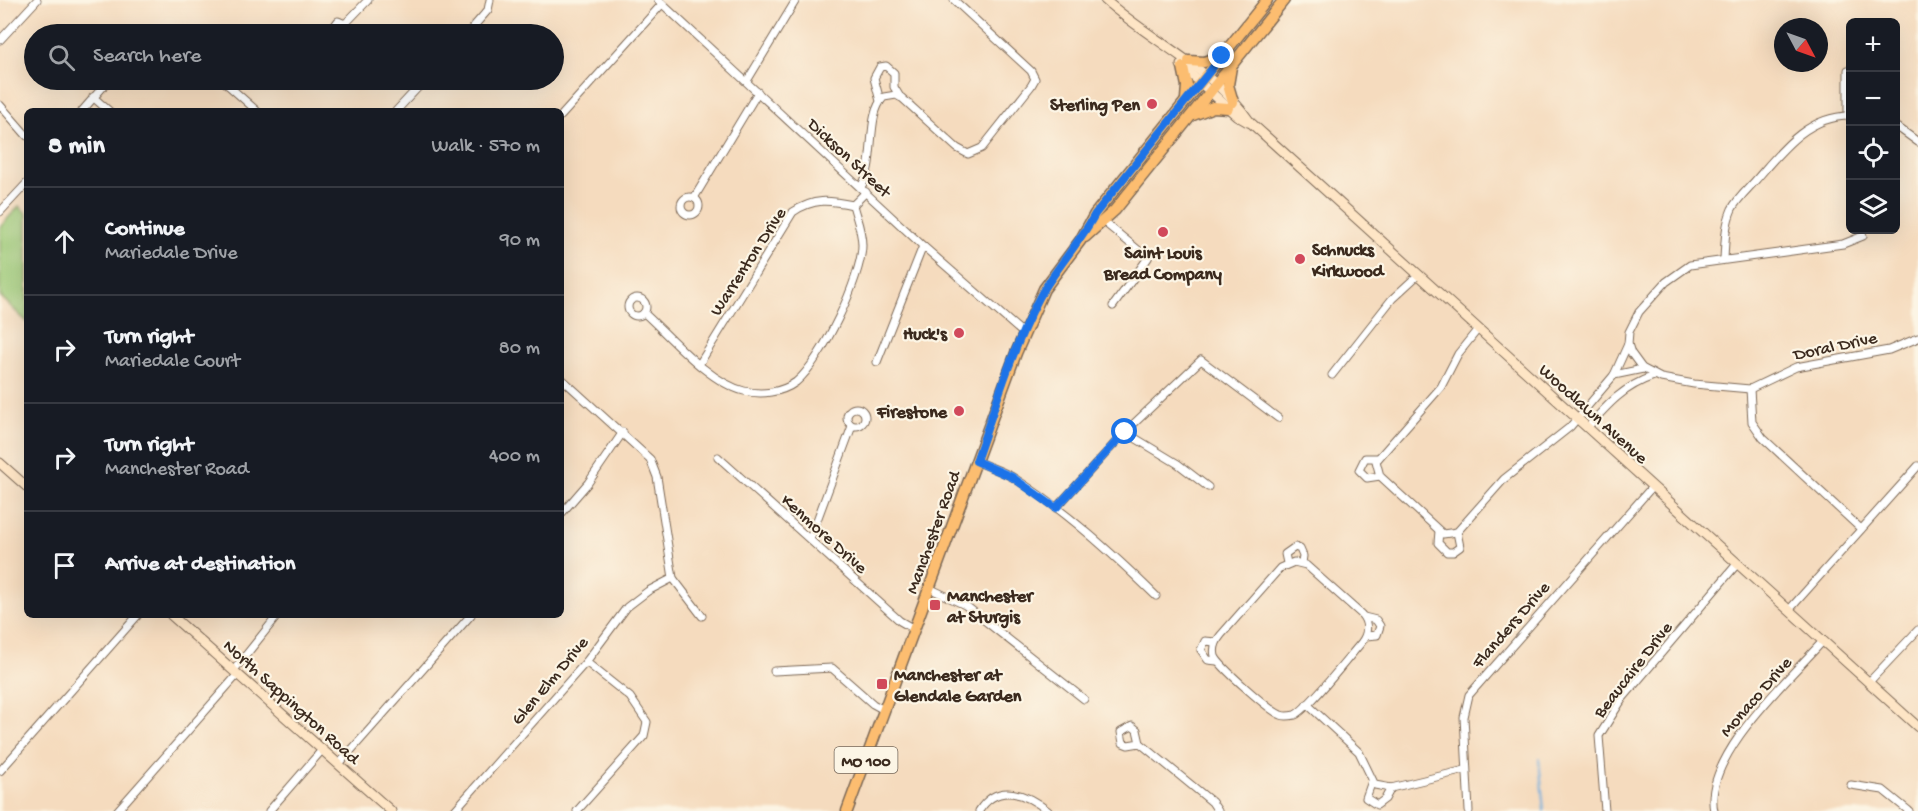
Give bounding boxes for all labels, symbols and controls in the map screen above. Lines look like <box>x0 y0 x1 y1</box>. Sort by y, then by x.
north arrow <box>1774 18 1828 72</box>
map controls <box>1846 18 1900 234</box>
button: + <box>1846 18 1900 72</box>
search box <box>24 24 564 90</box>
icon: search <box>45 41 78 74</box>
route end <box>1208 42 1234 68</box>
text: Search here <box>93 44 201 70</box>
button: − <box>1846 72 1900 126</box>
place label: Sterling Pen <box>1050 96 1140 117</box>
marker: Sterling Pen <box>1145 97 1159 111</box>
street label: Dickson Street <box>801 114 896 204</box>
button: locate <box>1846 126 1900 180</box>
text: 8 min <box>48 132 105 163</box>
text: Walk · 570 m <box>432 136 540 159</box>
button: layers <box>1846 180 1900 234</box>
street label: Warrenton Drive <box>706 204 792 320</box>
text: Continue <box>105 217 185 243</box>
icon: ahead <box>48 225 81 258</box>
marker: Saint Louis Bread Company <box>1156 225 1170 239</box>
text: 90 m <box>500 230 540 253</box>
place label: Schnucks Kirkwood <box>1311 241 1386 283</box>
text: Mariedale Drive <box>105 243 238 266</box>
place label: Saint Louis Bread Company <box>1103 244 1222 286</box>
marker: Schnucks Kirkwood <box>1293 252 1307 266</box>
text: Turn right <box>105 325 193 351</box>
place label: Huck's <box>903 325 948 346</box>
marker: Huck's <box>952 326 966 340</box>
street label: Doral Drive <box>1791 328 1880 367</box>
icon: right <box>48 333 81 366</box>
text: 80 m <box>499 338 540 361</box>
text: Mariedale Court <box>105 351 240 374</box>
street label: Woodlawn Avenue <box>1534 360 1652 470</box>
place label: Firestone <box>876 403 948 424</box>
marker: Firestone <box>952 404 966 418</box>
route start <box>1111 418 1137 444</box>
text: Turn right <box>105 433 193 459</box>
icon: right <box>48 441 81 474</box>
text: 400 m <box>489 446 540 469</box>
text: Manchester Road <box>105 459 249 482</box>
street label: Manchester Road <box>902 467 967 597</box>
street label: Kenmore Drive <box>776 491 871 580</box>
icon: arrive <box>48 549 81 582</box>
text: Arrive at destination <box>105 552 295 578</box>
street label: Flanders Drive <box>1468 577 1556 674</box>
place label: Manchester at Sturgis <box>946 587 1035 629</box>
marker: Manchester at Sturgis <box>928 598 942 612</box>
street label: Beaucaire Drive <box>1589 618 1678 724</box>
street label: Glen Elm Drive <box>508 633 594 730</box>
street label: North Sappington Road <box>218 636 364 771</box>
street label: Monaco Drive <box>1716 653 1798 742</box>
place label: Manchester at Glendale Garden <box>894 666 1022 708</box>
marker: Manchester at Glendale Garden <box>875 677 889 691</box>
road number: MO 100 <box>834 747 898 773</box>

